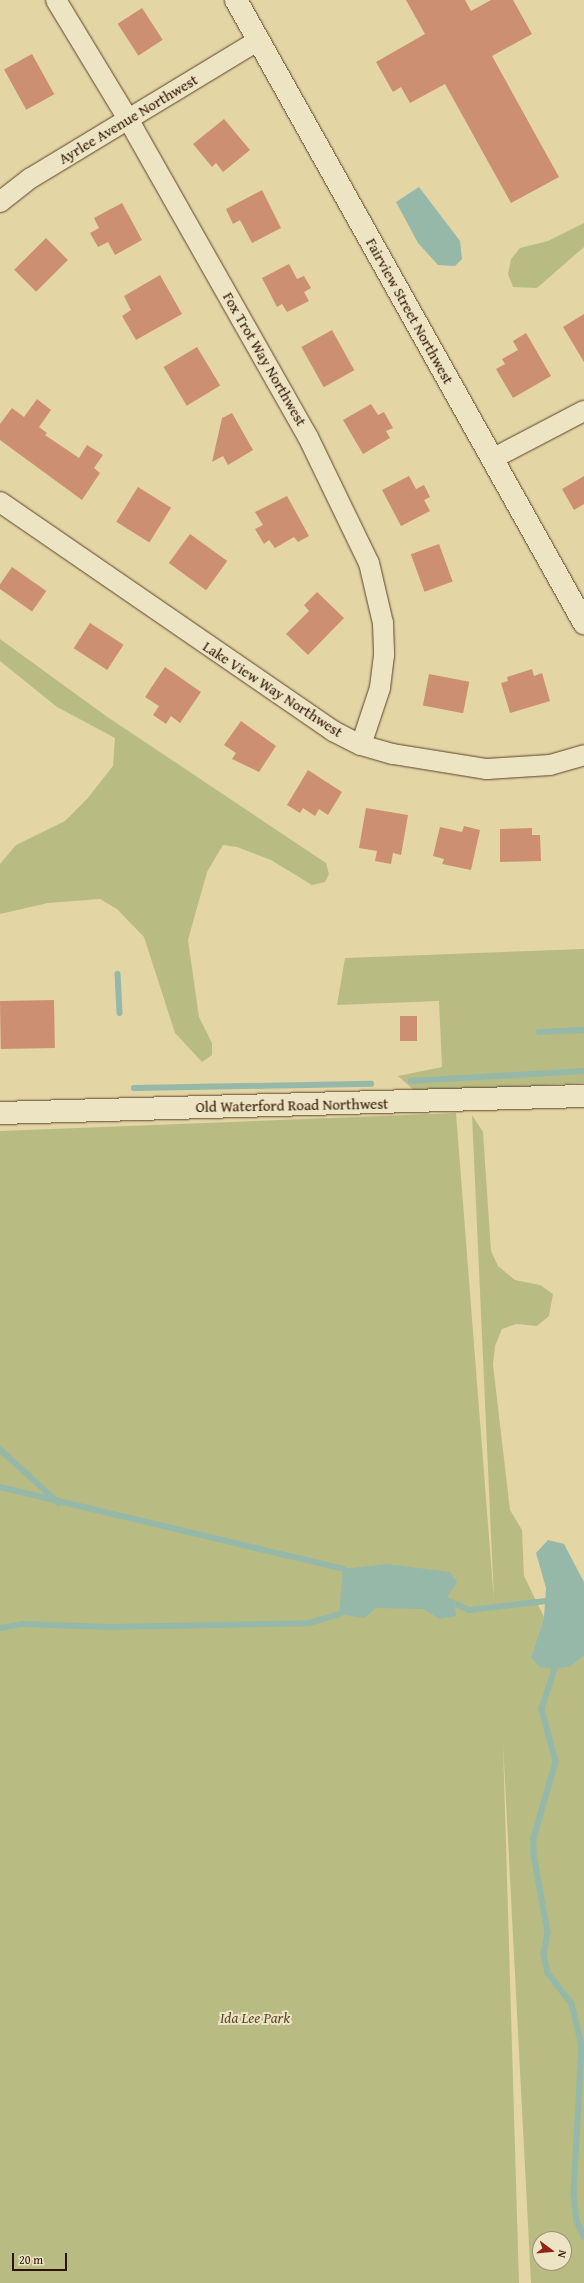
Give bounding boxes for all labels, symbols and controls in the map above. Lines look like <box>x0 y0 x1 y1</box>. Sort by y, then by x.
street label: Ayrlee Avenue Northwest <box>55 70 201 168</box>
street label: Fairview Street Northwest <box>362 235 458 387</box>
street label: Fox Trot Way Northwest <box>219 289 311 429</box>
street label: Lake View Way Northwest <box>200 637 346 741</box>
street label: Old Waterford Road Northwest <box>195 1094 389 1116</box>
park label: Ida Lee Park <box>220 2009 290 2027</box>
north arrow <box>532 2231 572 2271</box>
scale bar <box>14 2245 69 2271</box>
text: N <box>554 2248 571 2260</box>
text: 20 m <box>19 2251 43 2268</box>

